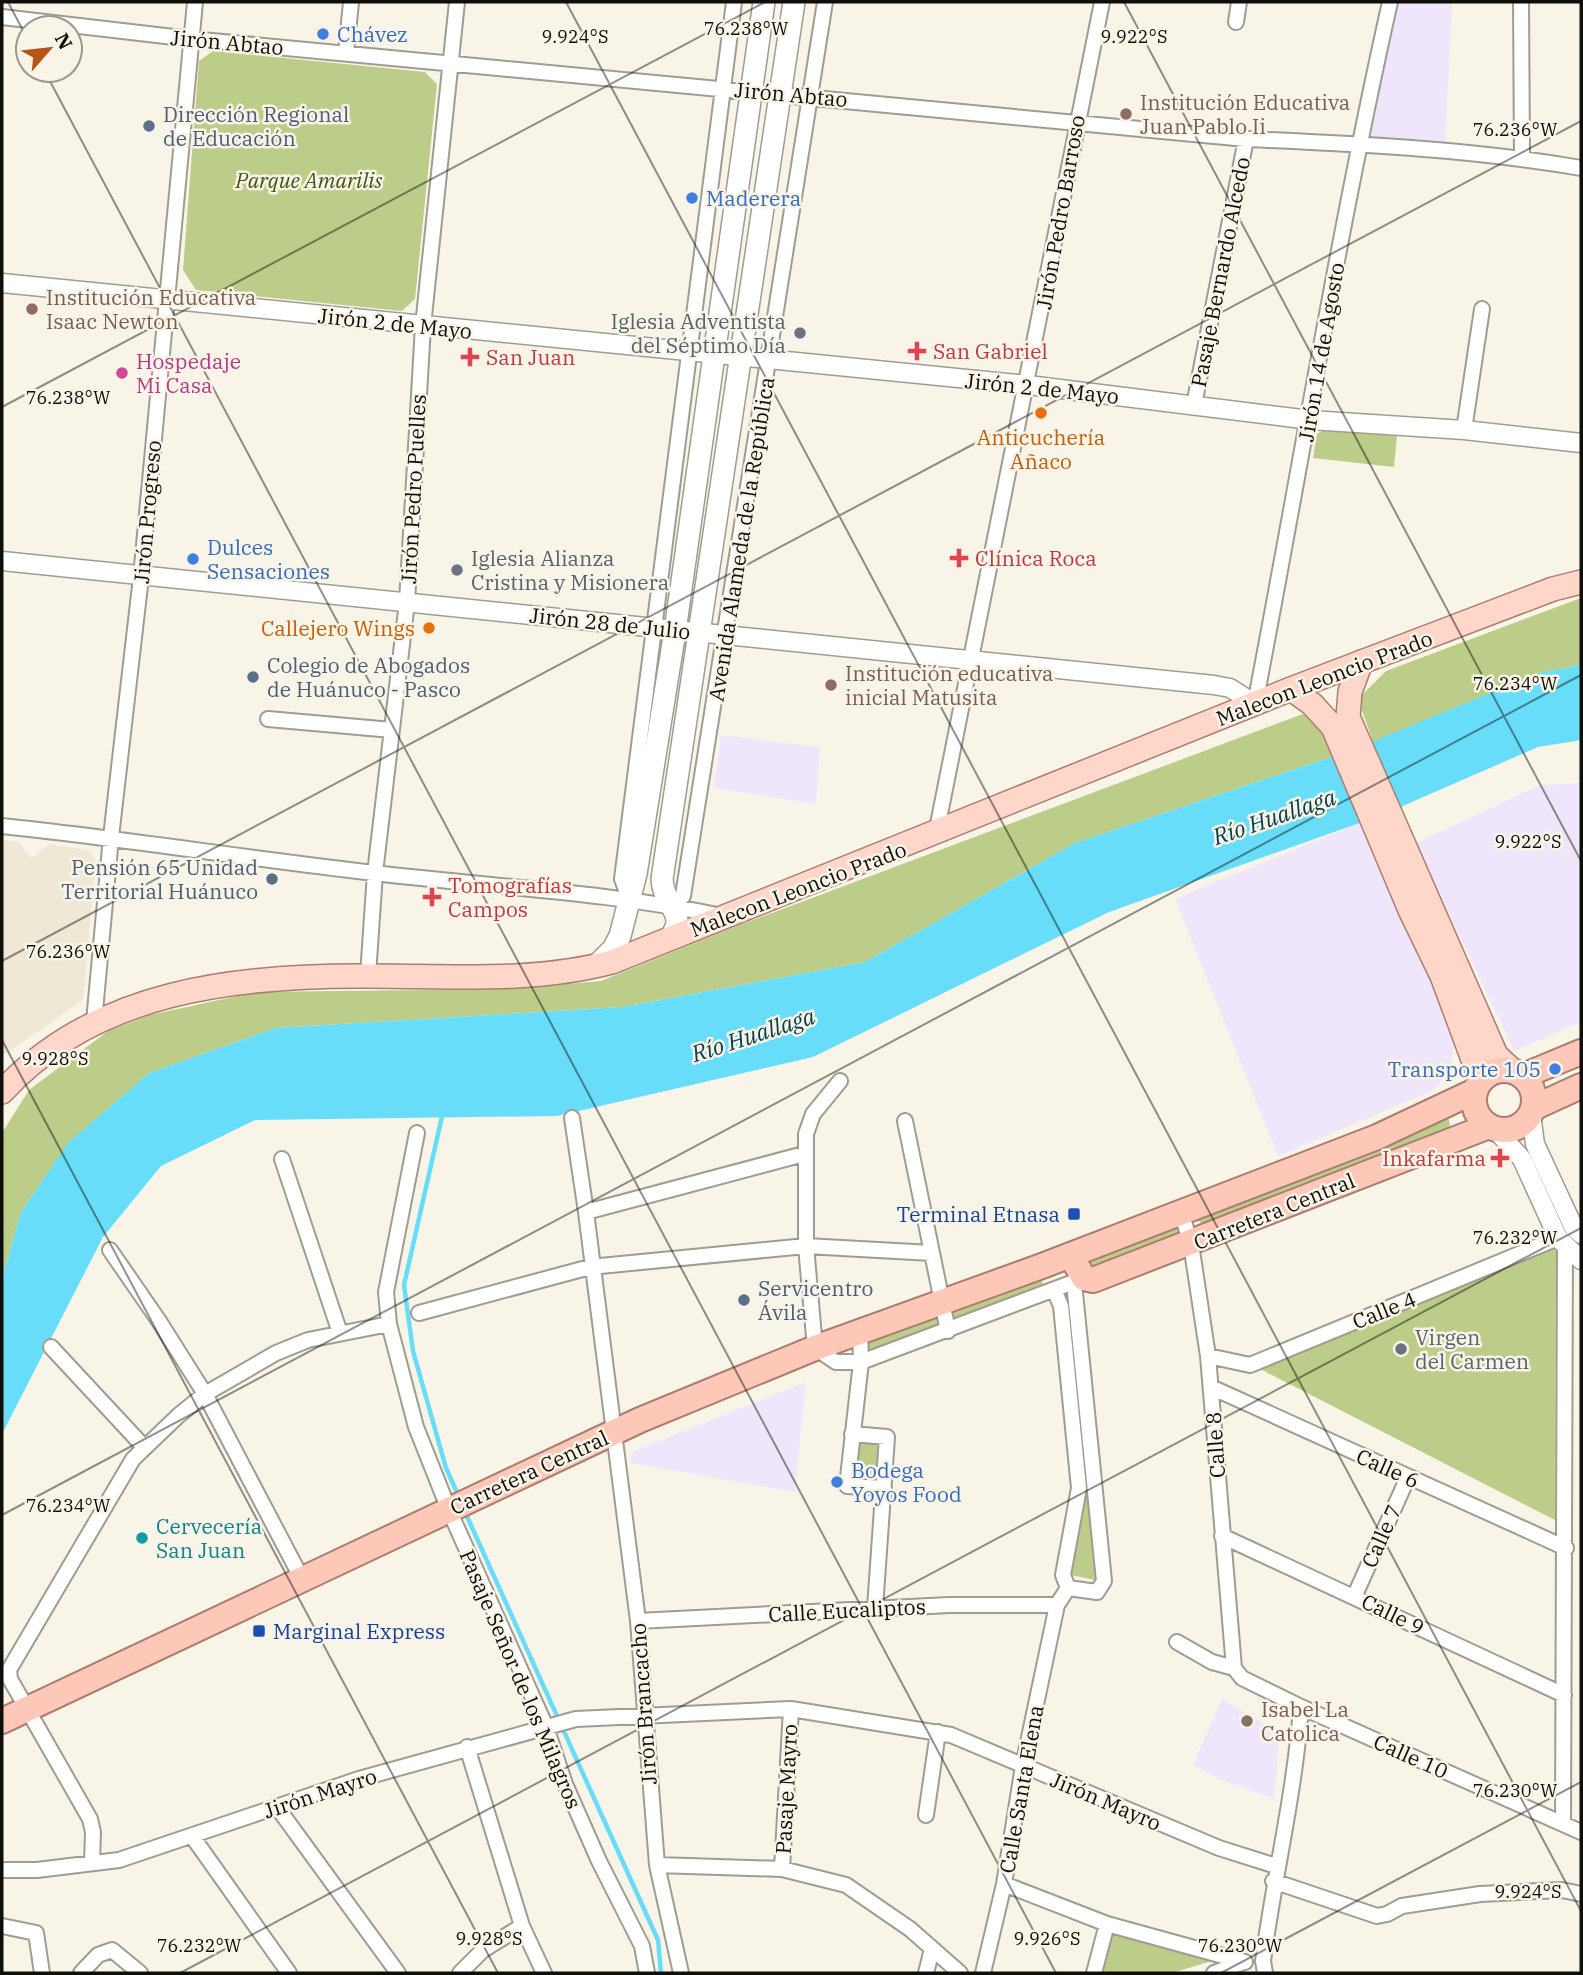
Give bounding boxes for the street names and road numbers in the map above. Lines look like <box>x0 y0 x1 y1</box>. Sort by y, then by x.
street label: Jirón Abtao <box>169 23 285 61</box>
street label: Jirón Abtao <box>733 75 849 113</box>
street label: Jirón Pedro Barroso <box>1029 113 1091 311</box>
street label: Pasaje Bernardo Alcedo <box>1184 154 1256 390</box>
street label: Jirón 14 de Agosto <box>1291 260 1351 444</box>
street label: Jirón 2 de Mayo <box>317 301 473 345</box>
street label: Jirón 2 de Mayo <box>964 366 1120 410</box>
street label: Avenida Alameda de la República <box>702 375 780 703</box>
street label: Jirón Pedro Puelles <box>394 393 432 585</box>
street label: Jirón Progreso <box>127 439 167 585</box>
street label: Jirón 28 de Julio <box>528 601 692 645</box>
street label: Malecon Leoncio Prado <box>1212 624 1436 732</box>
street label: Malecon Leoncio Prado <box>686 835 910 943</box>
street label: Carretera Central <box>1189 1166 1359 1256</box>
street label: Calle 4 <box>1348 1285 1420 1335</box>
street label: Calle 8 <box>1199 1411 1231 1479</box>
street label: Carretera Central <box>445 1423 613 1521</box>
street label: Calle 6 <box>1352 1442 1424 1494</box>
street label: Calle 7 <box>1355 1500 1407 1572</box>
street label: Pasaje Señor de los Milagros <box>454 1545 588 1813</box>
street label: Calle 9 <box>1357 1587 1429 1641</box>
street label: Calle Eucaliptos <box>768 1592 926 1628</box>
street label: Jirón Brancacho <box>623 1622 663 1786</box>
street label: Calle Santa Elena <box>992 1703 1050 1875</box>
street label: Pasaje Mayro <box>769 1723 803 1855</box>
street label: Calle 10 <box>1369 1727 1453 1785</box>
street label: Jirón Mayro <box>260 1762 380 1824</box>
street label: Jirón Mayro <box>1046 1765 1166 1837</box>

